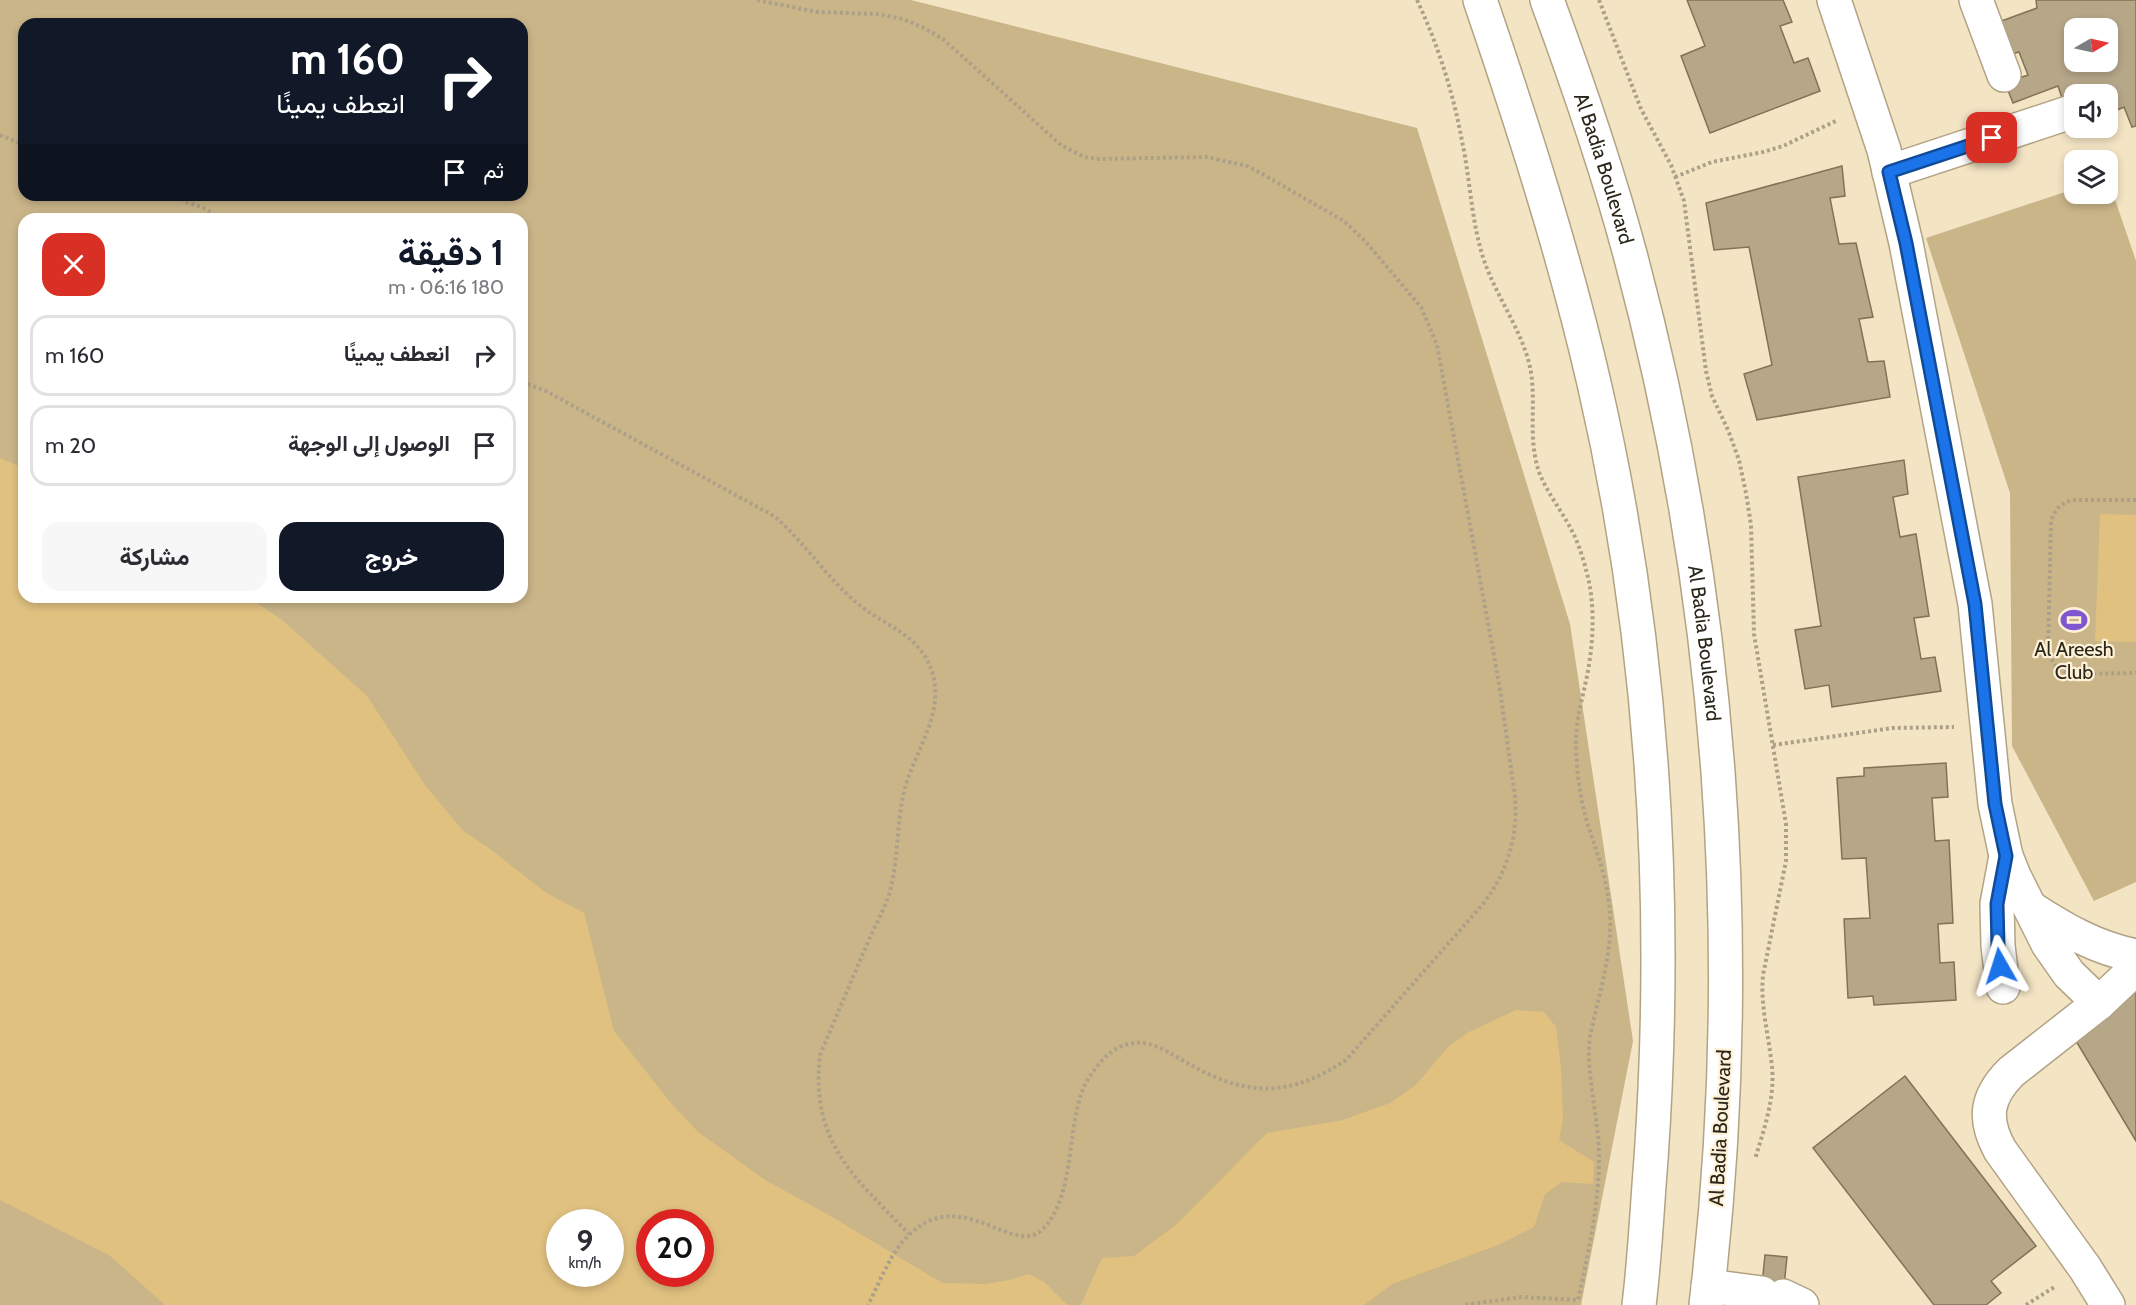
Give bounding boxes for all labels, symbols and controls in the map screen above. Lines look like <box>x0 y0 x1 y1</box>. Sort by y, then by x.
north arrow <box>2064 18 2118 72</box>
map controls <box>2064 18 2118 204</box>
text: 160 m <box>290 33 405 85</box>
icon: right <box>426 42 504 120</box>
button: sound <box>2064 84 2118 138</box>
text: انعطف يمينًا <box>276 87 405 120</box>
street label: Al Badia Boulevard <box>1569 90 1639 247</box>
pin <box>1966 112 2017 163</box>
icon: arrive <box>1975 121 2008 154</box>
button: layers <box>2064 150 2118 204</box>
icon: arrive <box>438 156 471 189</box>
text: ثم <box>483 157 504 184</box>
text: 1 دقيقة <box>398 230 504 274</box>
button: close <box>42 233 105 296</box>
text: 180 m · 06:16 <box>388 275 504 299</box>
icon: right <box>468 339 501 372</box>
text: انعطف يمينًا <box>344 340 450 367</box>
text: 160 m <box>45 342 104 369</box>
icon: arrive <box>468 429 501 462</box>
text: الوصول إلى الوجهة <box>288 430 450 457</box>
text: 20 m <box>45 432 96 459</box>
button: مشاركة <box>42 522 267 591</box>
button: خروج <box>279 522 504 591</box>
street label: Al Badia Boulevard <box>1683 563 1726 722</box>
sports icon: Al Areesh Club <box>2059 605 2089 635</box>
place label: Al Areesh Club <box>2034 637 2114 684</box>
position arrow <box>1968 934 2032 998</box>
street label: Al Badia Boulevard <box>1704 1049 1736 1207</box>
speed limit sign: 20 <box>636 1209 714 1287</box>
text: 9 <box>577 1222 593 1259</box>
text: km/h <box>569 1254 601 1272</box>

